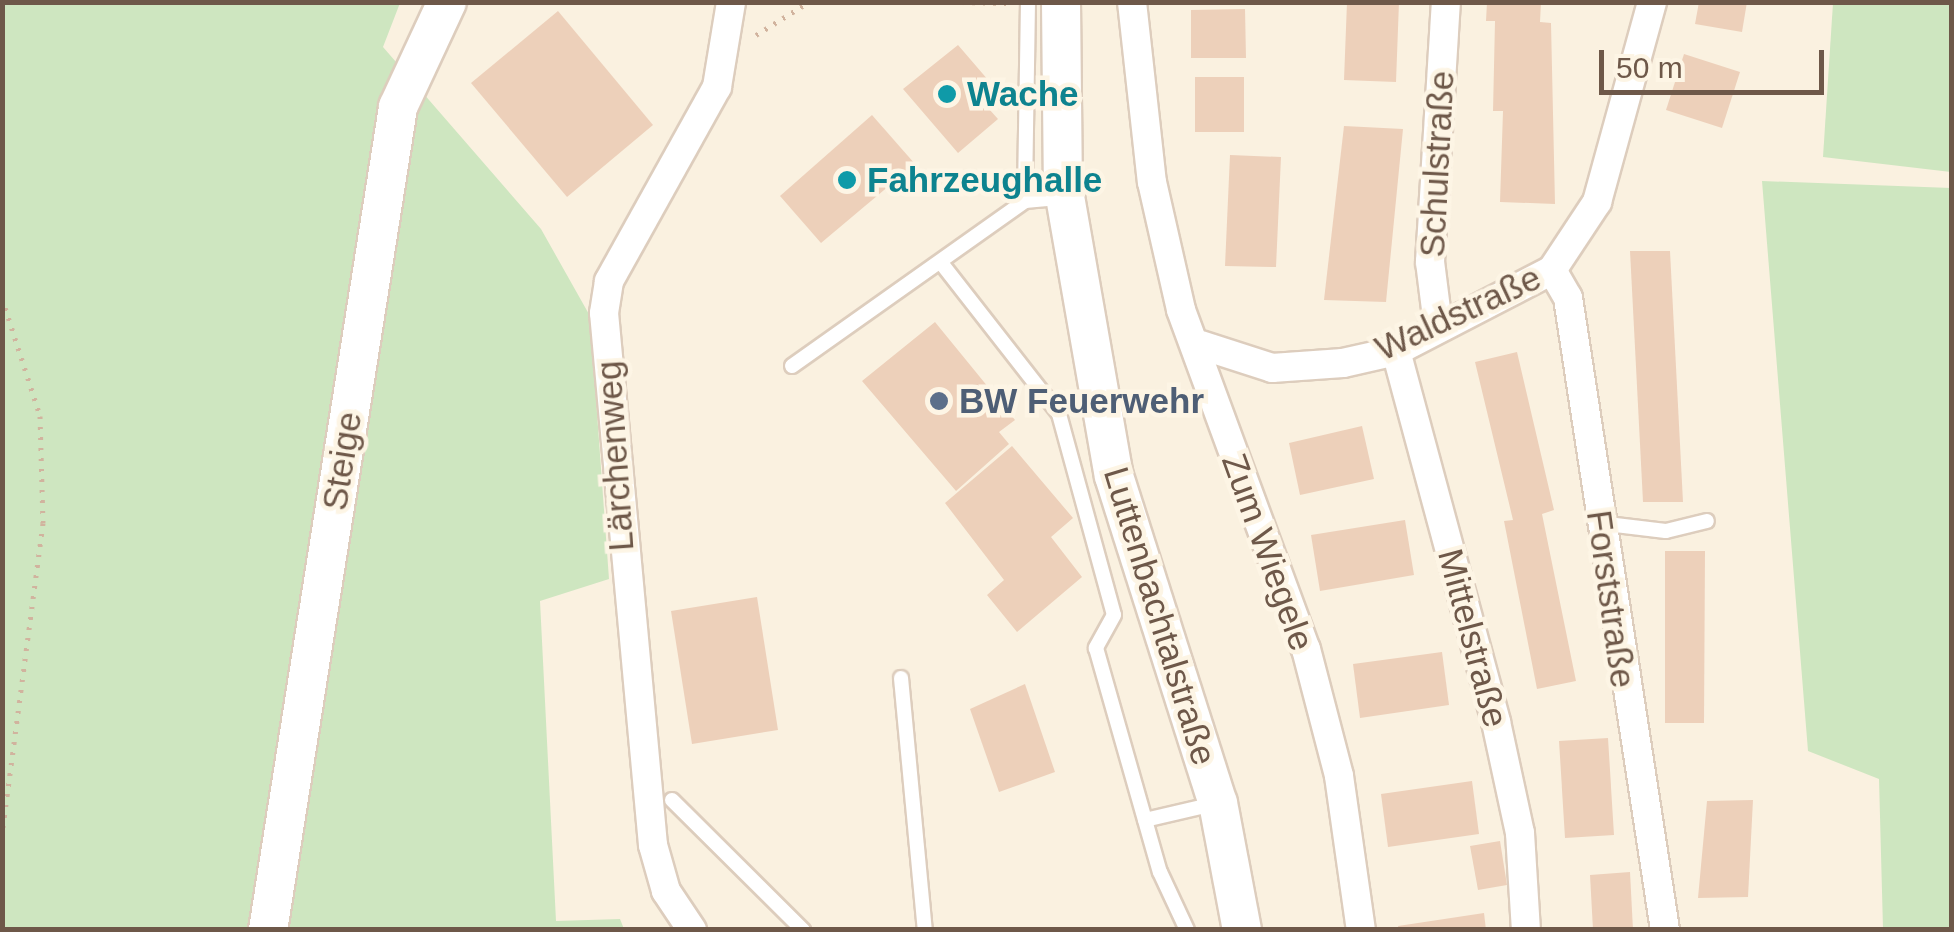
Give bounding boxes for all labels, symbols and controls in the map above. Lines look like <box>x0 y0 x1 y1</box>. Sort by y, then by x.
scale bar <box>1604 30 1829 92</box>
text: 50 m <box>1616 51 1683 84</box>
street label: Schulstraße <box>1411 70 1463 258</box>
place label: Wache <box>967 73 1079 115</box>
marker: Wache <box>936 83 958 105</box>
place label: Fahrzeughalle <box>867 159 1102 201</box>
marker: Fahrzeughalle <box>836 169 858 191</box>
street label: Waldstraße <box>1369 256 1547 370</box>
street label: Lärchenweg <box>587 359 643 553</box>
place label: BW Feuerwehr <box>959 380 1204 422</box>
marker: BW Feuerwehr <box>928 390 950 412</box>
street label: Steige <box>313 409 371 513</box>
street label: Zum Wiegele <box>1213 448 1323 656</box>
street label: Luttenbachtalstraße <box>1095 462 1225 770</box>
street label: Forststraße <box>1578 507 1644 691</box>
street label: Mittelstraße <box>1429 544 1517 732</box>

